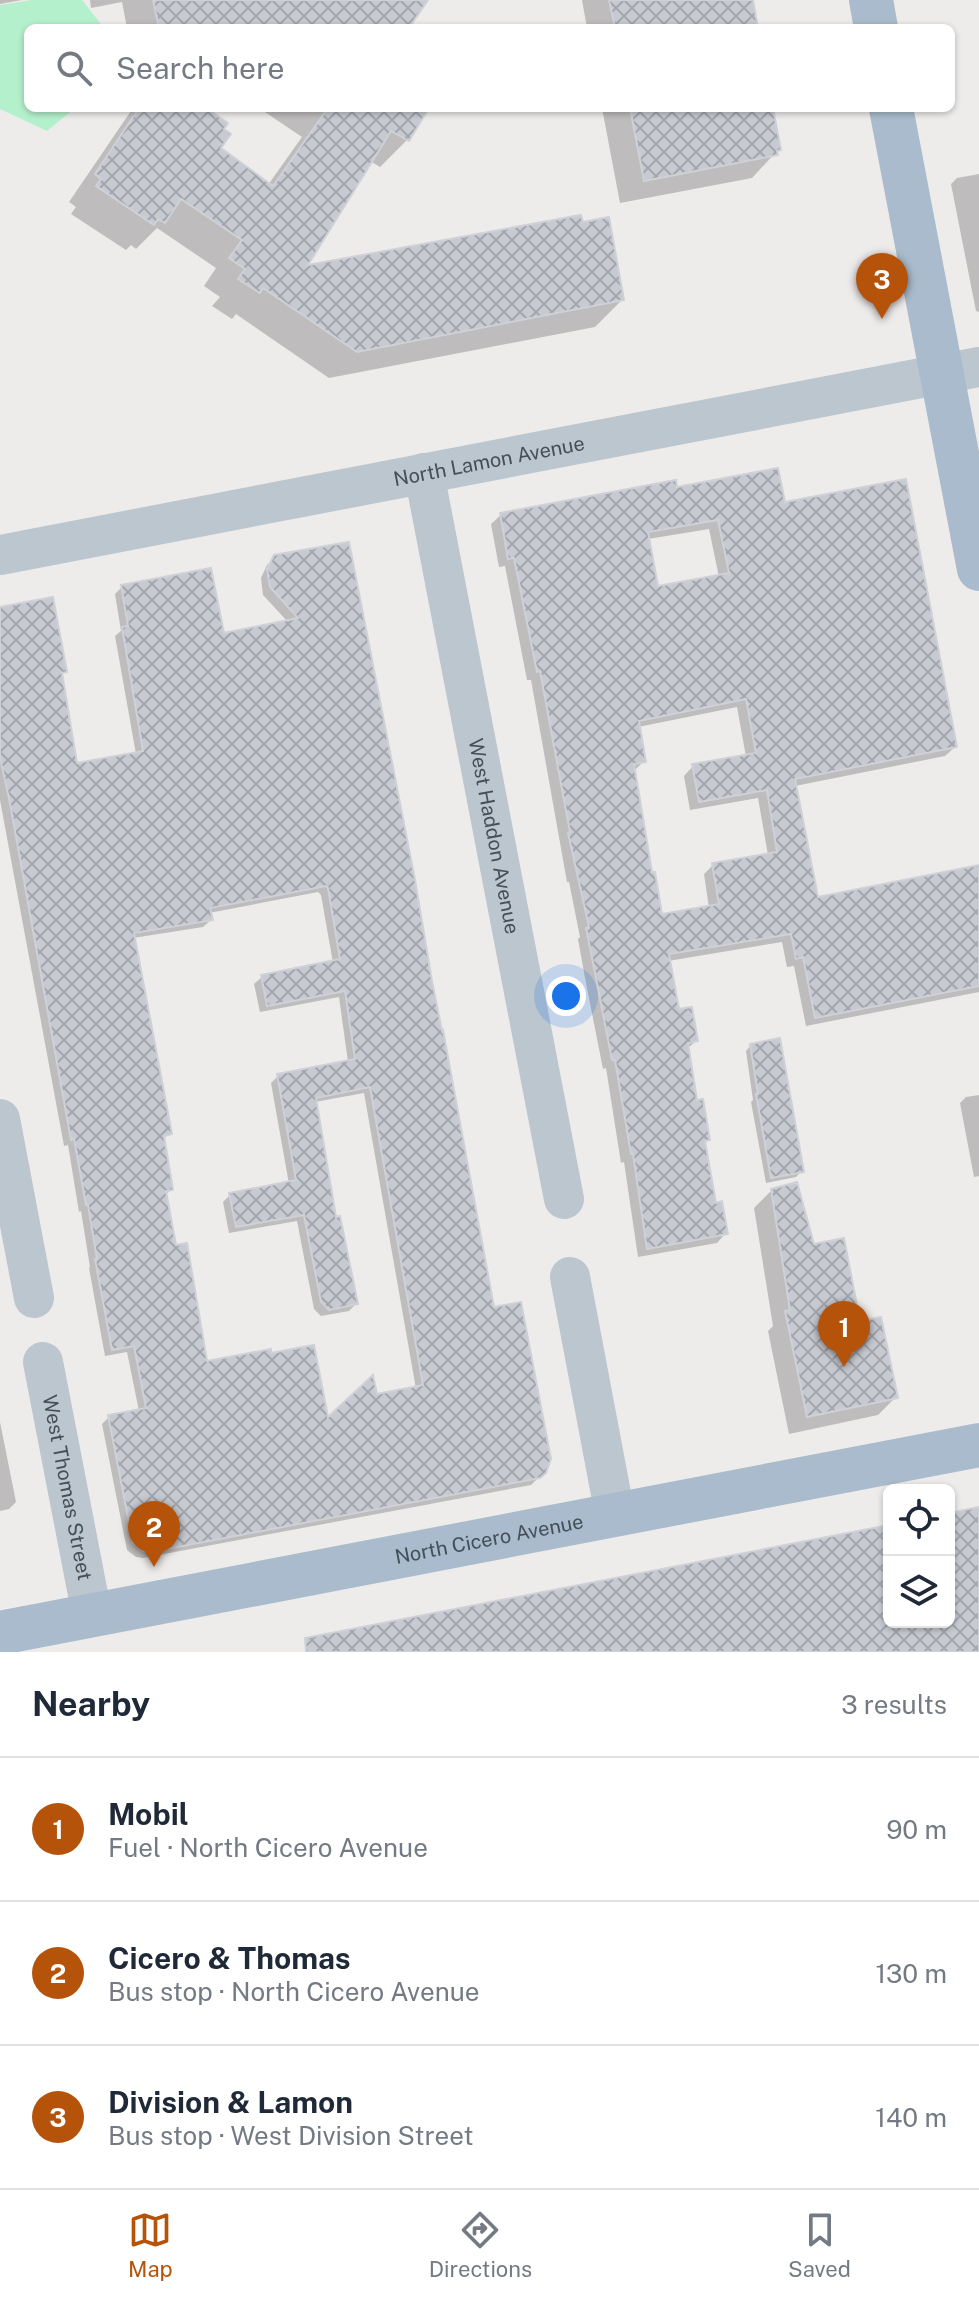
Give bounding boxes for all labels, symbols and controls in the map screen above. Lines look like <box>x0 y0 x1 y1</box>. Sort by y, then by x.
search box <box>24 24 955 112</box>
icon: search <box>52 46 96 90</box>
text: Search here <box>116 50 284 86</box>
pin: 3 <box>856 253 908 319</box>
street label: North Lamon Avenue <box>392 431 587 491</box>
street label: West Haddon Avenue <box>463 736 525 936</box>
your location <box>546 976 586 1016</box>
pin: 1 <box>818 1301 870 1367</box>
street label: West Thomas Street <box>38 1393 97 1582</box>
map controls <box>883 1484 955 1628</box>
button: locate <box>883 1484 955 1556</box>
pin: 2 <box>128 1501 180 1567</box>
street label: North Cicero Avenue <box>393 1509 585 1569</box>
button: layers <box>883 1556 955 1628</box>
text: Nearby <box>32 1684 150 1724</box>
text: 3 results <box>841 1689 947 1720</box>
text: Mobil <box>108 1796 189 1832</box>
text: 1 <box>52 1814 64 1845</box>
text: 90 m <box>886 1814 947 1845</box>
text: Fuel · North Cicero Avenue <box>108 1832 428 1863</box>
text: Cicero & Thomas <box>108 1940 351 1976</box>
text: 2 <box>50 1958 66 1989</box>
text: 130 m <box>875 1958 947 1989</box>
text: Bus stop · North Cicero Avenue <box>108 1976 480 2007</box>
text: Division & Lamon <box>108 2084 353 2120</box>
text: 3 <box>49 2102 67 2133</box>
text: 140 m <box>875 2102 947 2133</box>
text: Bus stop · West Division Street <box>108 2120 474 2151</box>
tab: Map <box>128 2208 173 2282</box>
tab: Directions <box>429 2208 532 2282</box>
tab: Saved <box>788 2208 851 2282</box>

